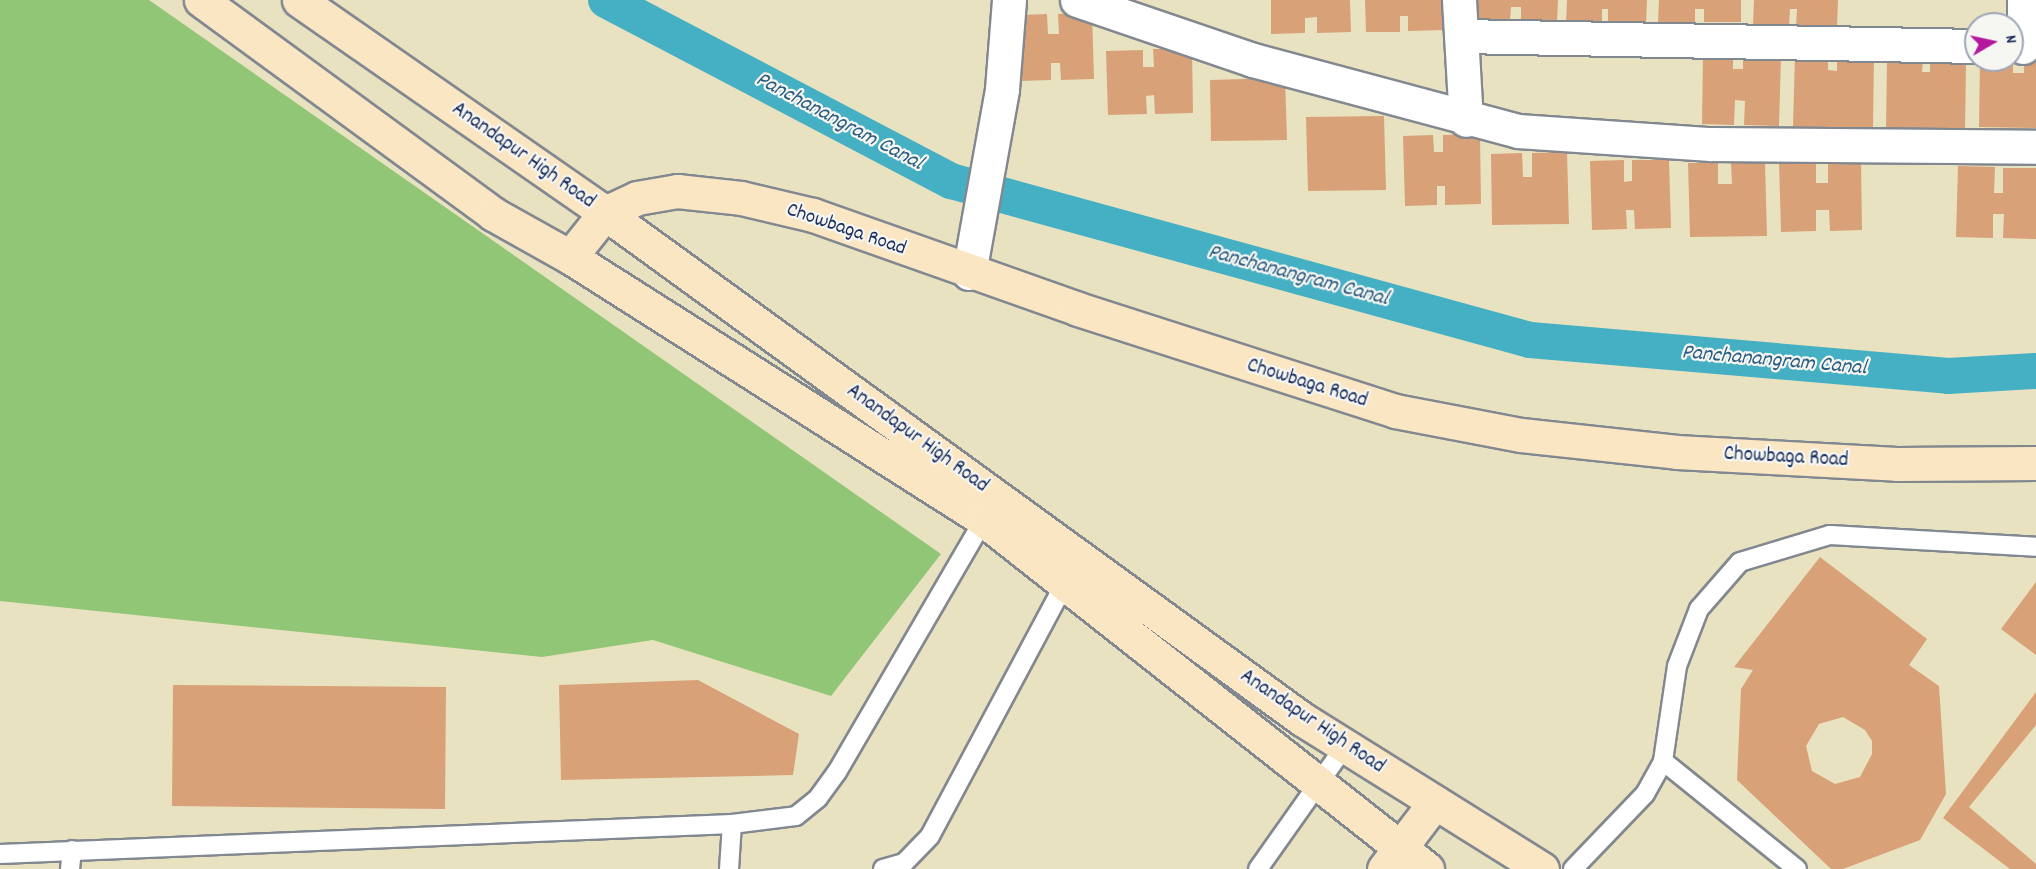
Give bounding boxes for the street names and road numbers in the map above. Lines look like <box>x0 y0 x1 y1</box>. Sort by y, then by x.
street label: Anandapur High Road <box>446 97 600 215</box>
street label: Chowbaga Road <box>783 198 909 262</box>
street label: Chowbaga Road <box>1244 354 1370 414</box>
street label: Anandapur High Road <box>841 379 993 499</box>
street label: Chowbaga Road <box>1723 442 1849 474</box>
street label: Anandapur High Road <box>1235 664 1389 780</box>

